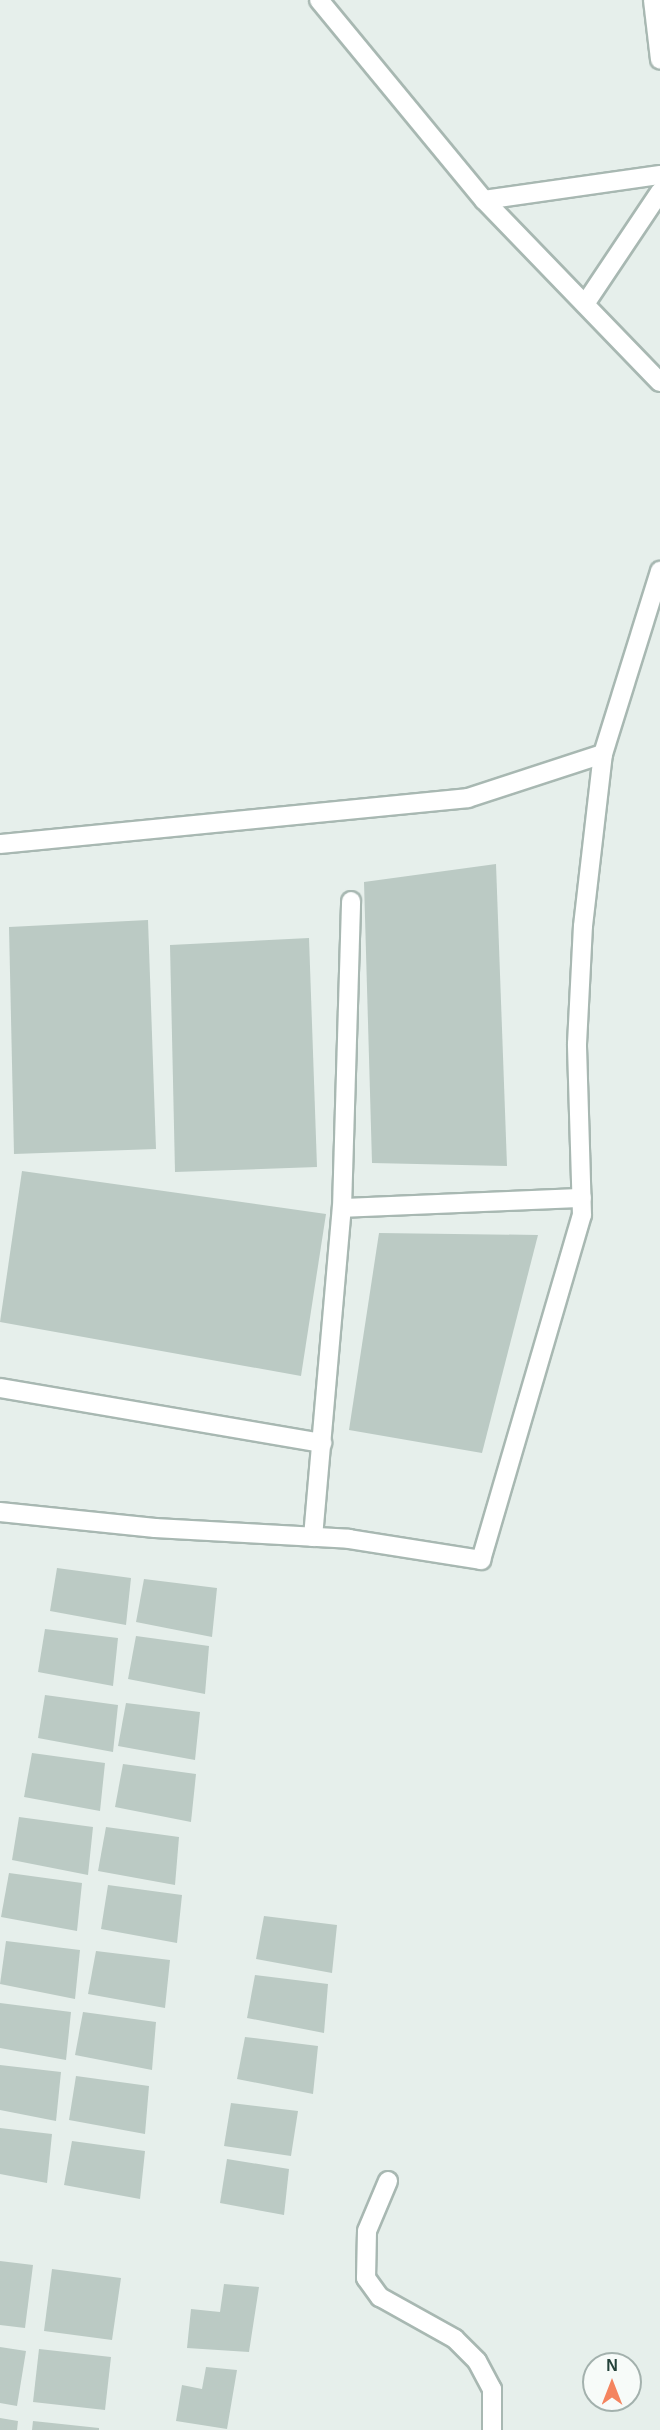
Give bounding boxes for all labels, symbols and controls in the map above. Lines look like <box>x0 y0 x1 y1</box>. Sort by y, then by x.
north arrow <box>582 2352 642 2412</box>
text: N <box>606 2357 618 2374</box>

